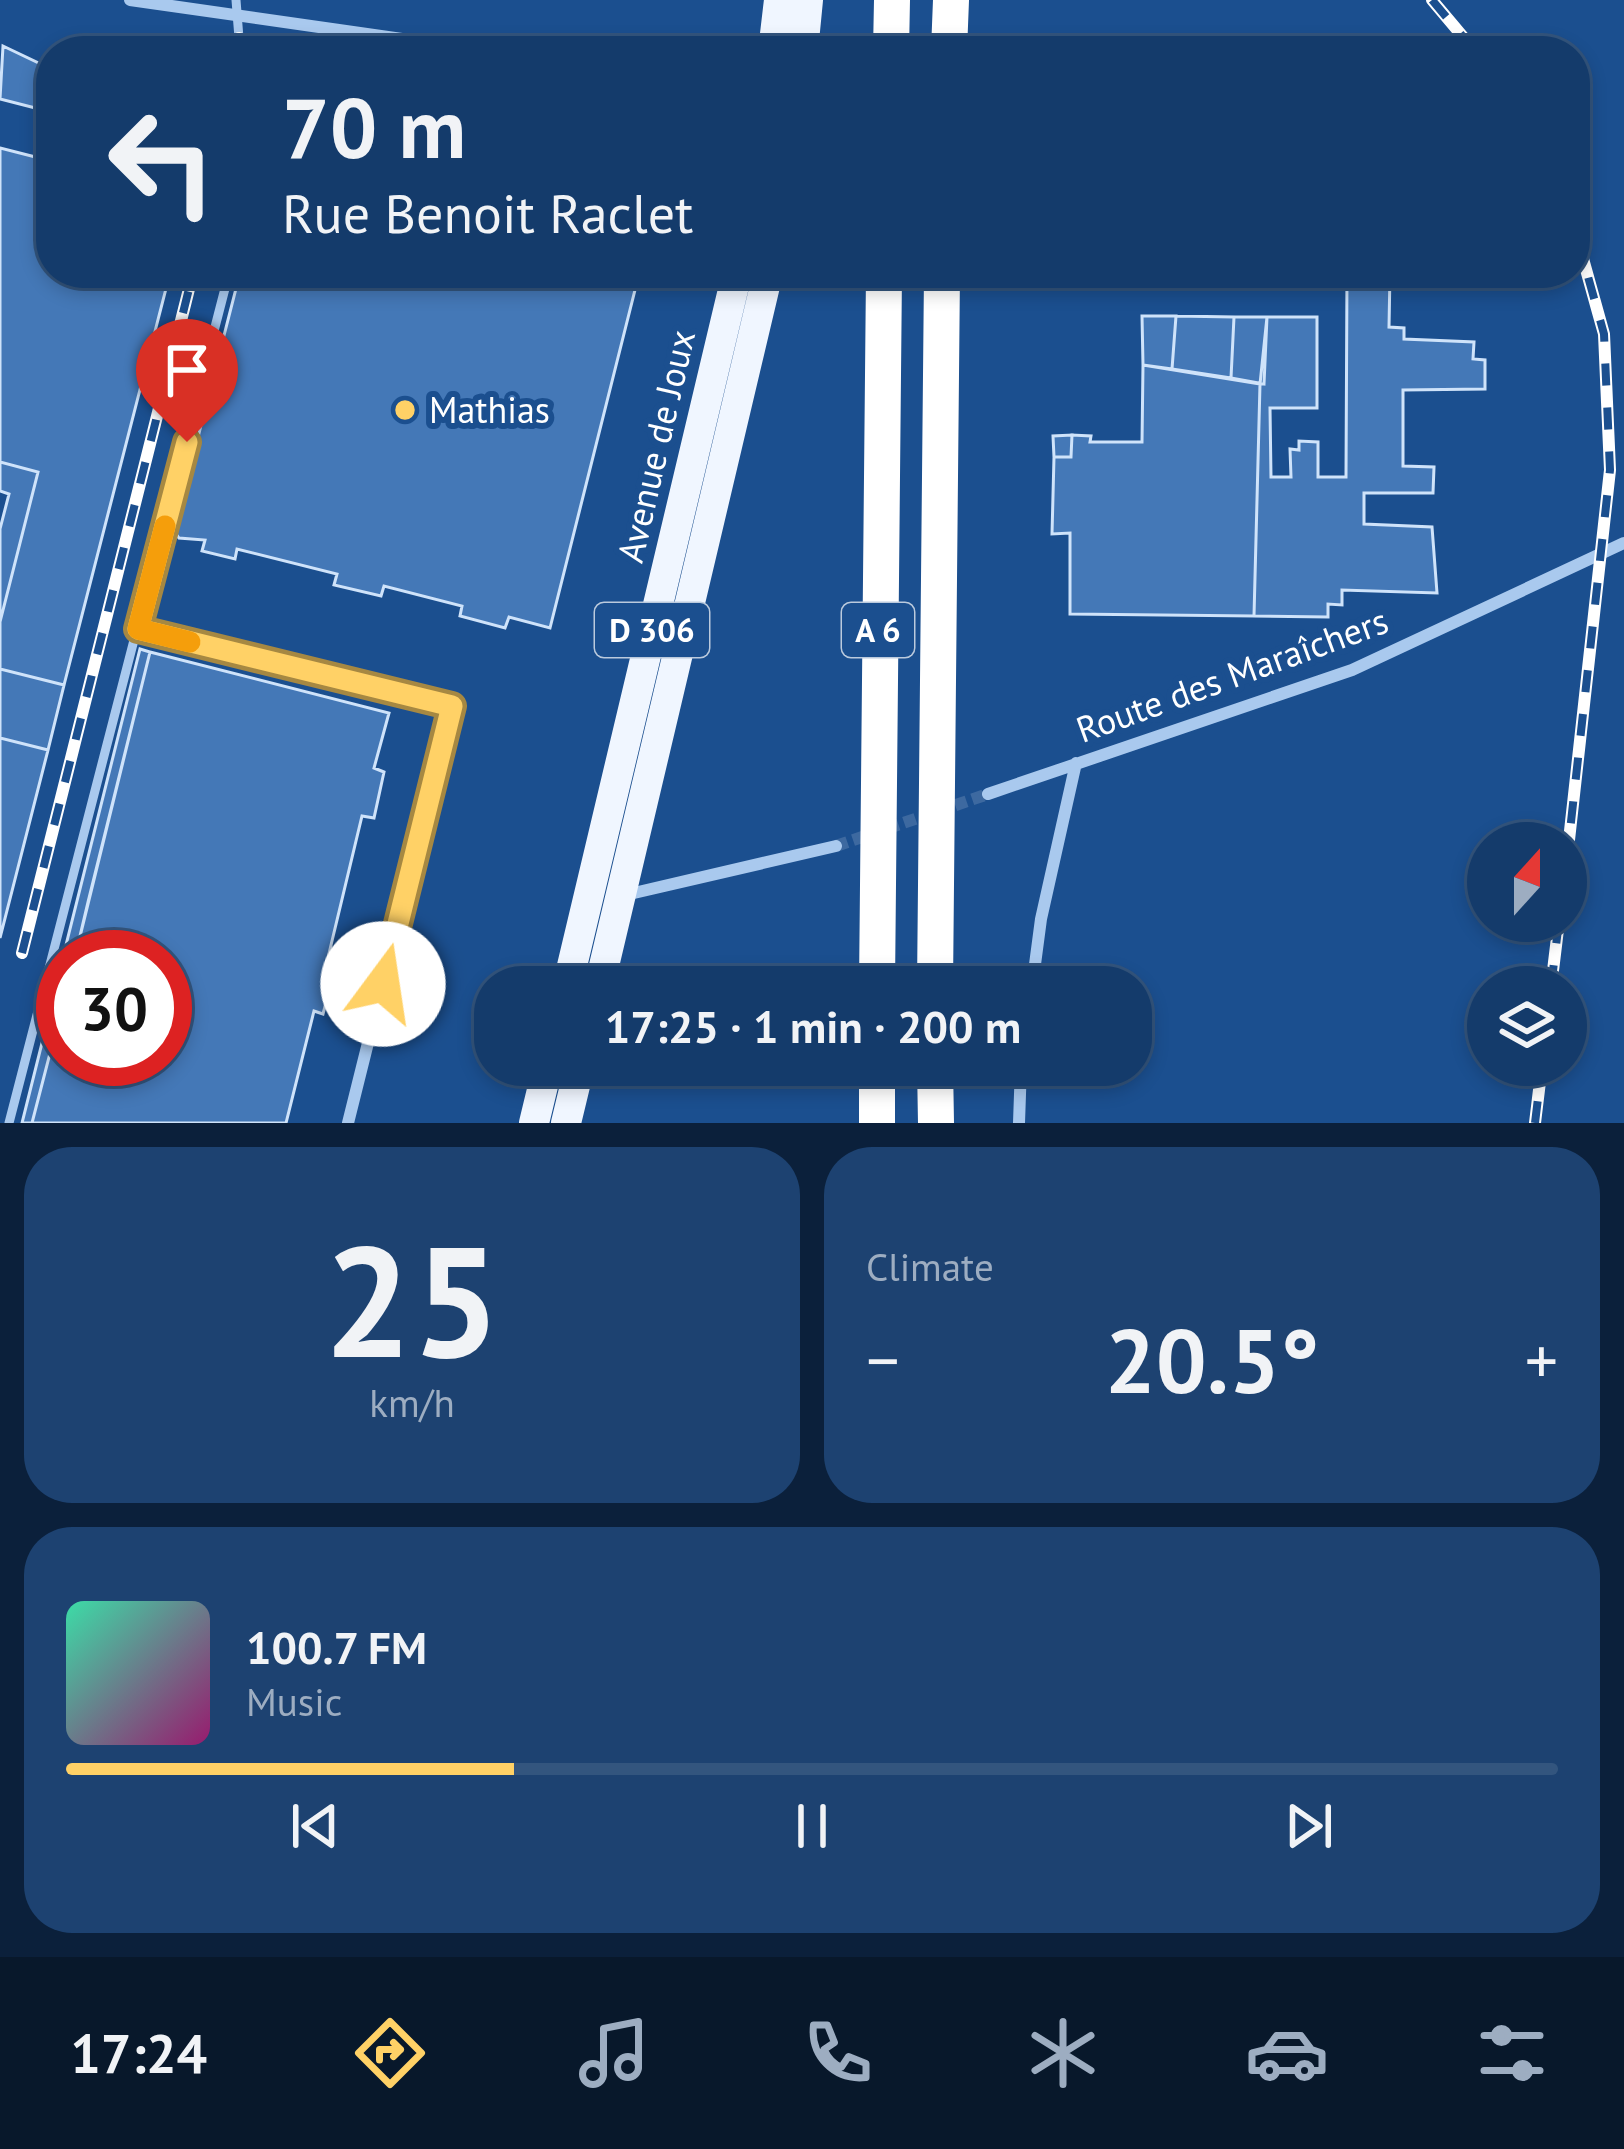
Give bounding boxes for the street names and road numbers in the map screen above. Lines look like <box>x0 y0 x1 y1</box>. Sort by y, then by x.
street label: Avenue de Joux <box>606 325 705 567</box>
street label: Route des Maraîchers <box>1070 596 1394 753</box>
road number: D 306 <box>595 603 709 657</box>
road number: A 6 <box>842 603 914 657</box>

